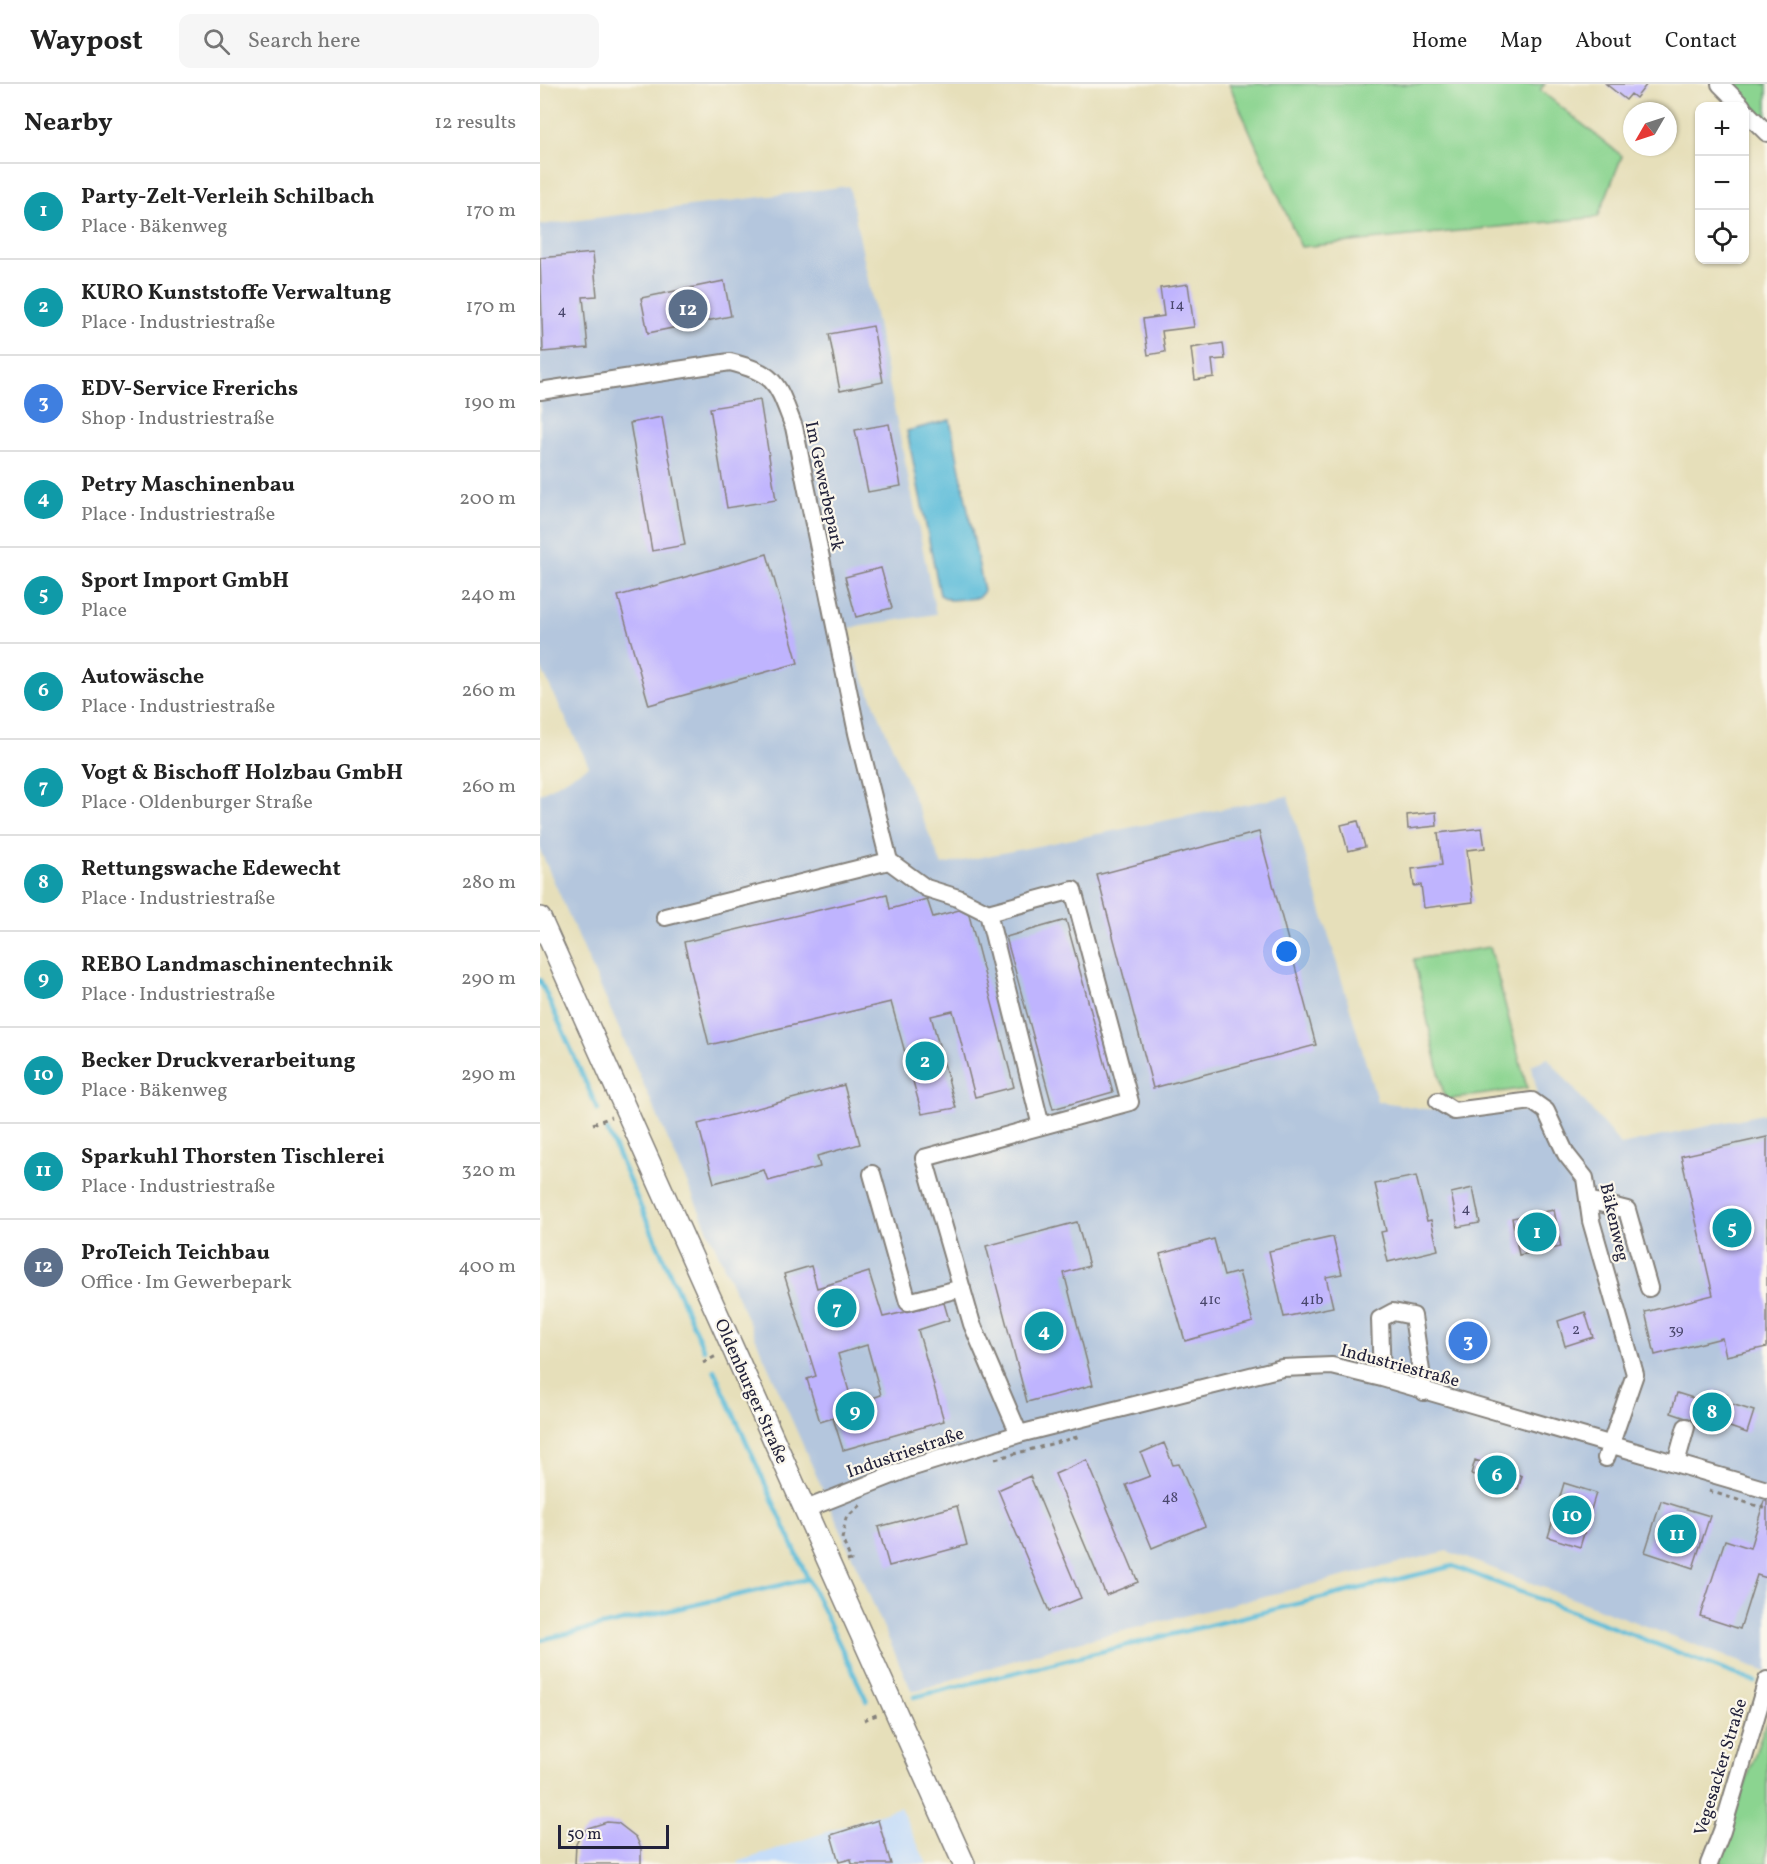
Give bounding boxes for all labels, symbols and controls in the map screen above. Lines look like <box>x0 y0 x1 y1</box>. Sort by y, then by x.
search box <box>179 14 599 68</box>
text: Waypost <box>30 22 143 61</box>
icon: search <box>200 25 233 58</box>
text: Search here <box>248 26 360 57</box>
text: Home <box>1412 27 1467 56</box>
text: Map <box>1500 27 1542 56</box>
text: About <box>1575 27 1632 56</box>
text: Contact <box>1665 27 1737 56</box>
north arrow <box>1623 102 1677 156</box>
map controls <box>1695 102 1749 264</box>
button: + <box>1695 102 1749 156</box>
text: Nearby <box>24 105 113 141</box>
text: 12 results <box>434 109 516 137</box>
button: − <box>1695 156 1749 210</box>
text: Party-Zelt-Verleih Schilbach <box>81 182 375 213</box>
text: 1 <box>39 197 48 225</box>
text: 170 m <box>466 197 516 225</box>
button: locate <box>1695 210 1749 264</box>
text: Place · Bäkenweg <box>81 213 228 241</box>
text: KURO Kunststoffe Verwaltung <box>81 278 391 309</box>
pin: 12 <box>668 286 708 332</box>
text: 2 <box>38 293 49 321</box>
text: 170 m <box>466 293 516 321</box>
house number: 14 <box>1170 295 1184 316</box>
house number: 4 <box>558 301 567 322</box>
text: Place · Industriestraße <box>81 309 275 337</box>
text: EDV-Service Frerichs <box>81 374 298 405</box>
text: 3 <box>38 389 49 417</box>
text: 190 m <box>464 389 516 417</box>
text: Shop · Industriestraße <box>81 405 274 433</box>
street label: Im Gewerbepark <box>798 419 850 554</box>
text: Petry Maschinenbau <box>81 470 295 501</box>
text: 4 <box>37 485 50 513</box>
text: 200 m <box>459 485 516 513</box>
text: Place · Industriestraße <box>81 501 275 529</box>
text: Sport Import GmbH <box>81 566 289 597</box>
text: 5 <box>39 581 48 609</box>
text: 240 m <box>461 581 516 609</box>
text: Place <box>81 597 127 625</box>
text: Autowäsche <box>81 662 204 693</box>
text: 6 <box>38 677 49 705</box>
text: 260 m <box>461 677 516 705</box>
text: Place · Industriestraße <box>81 693 275 721</box>
text: Vogt & Bischoff Holzbau GmbH <box>81 758 403 789</box>
text: 7 <box>39 773 48 801</box>
text: 260 m <box>461 773 516 801</box>
text: Place · Oldenburger Straße <box>81 789 313 817</box>
text: Rettungswache Edewecht <box>81 854 341 885</box>
text: 8 <box>38 869 49 897</box>
text: 280 m <box>461 869 516 897</box>
text: Place · Industriestraße <box>81 885 275 913</box>
your location <box>1272 937 1301 966</box>
text: REBO Landmaschinentechnik <box>81 950 393 981</box>
text: 9 <box>38 965 49 993</box>
text: 290 m <box>461 965 516 993</box>
text: Place · Industriestraße <box>81 981 275 1009</box>
pin: 2 <box>906 1038 944 1084</box>
text: Becker Druckverarbeitung <box>81 1046 356 1077</box>
text: 10 <box>33 1061 54 1089</box>
text: 290 m <box>461 1061 516 1089</box>
text: Place · Bäkenweg <box>81 1077 228 1105</box>
text: Sparkuhl Thorsten Tischlerei <box>81 1142 385 1173</box>
text: 11 <box>35 1157 52 1185</box>
text: 320 m <box>461 1157 516 1185</box>
text: Place · Industriestraße <box>81 1173 275 1201</box>
street label: Bäkenweg <box>1592 1181 1635 1264</box>
house number: 4 <box>1462 1199 1471 1220</box>
pin: 5 <box>1712 1206 1752 1250</box>
pin: 1 <box>1518 1210 1556 1254</box>
text: ProTeich Teichbau <box>81 1238 270 1269</box>
text: 12 <box>34 1253 53 1281</box>
text: 400 m <box>458 1253 516 1281</box>
text: Office · Im Gewerbepark <box>81 1269 292 1297</box>
pin: 7 <box>818 1286 856 1330</box>
house number: 41c <box>1199 1290 1221 1311</box>
house number: 41b <box>1301 1290 1323 1311</box>
pin: 4 <box>1024 1308 1064 1354</box>
street label: Oldenburger Straße <box>707 1315 794 1468</box>
pin: 3 <box>1448 1318 1488 1364</box>
house number: 2 <box>1572 1320 1580 1341</box>
house number: 39 <box>1668 1320 1684 1341</box>
street label: Industriestraße <box>1337 1338 1462 1394</box>
pin: 9 <box>836 1388 874 1434</box>
pin: 8 <box>1692 1390 1732 1434</box>
street label: Industriestraße <box>843 1422 968 1485</box>
pin: 6 <box>1478 1452 1516 1498</box>
house number: 48 <box>1162 1488 1178 1509</box>
pin: 10 <box>1552 1492 1592 1538</box>
pin: 11 <box>1658 1512 1696 1556</box>
street label: Vegesacker Straße <box>1689 1696 1754 1839</box>
scale bar <box>558 1822 669 1850</box>
text: 50 m <box>567 1824 601 1846</box>

